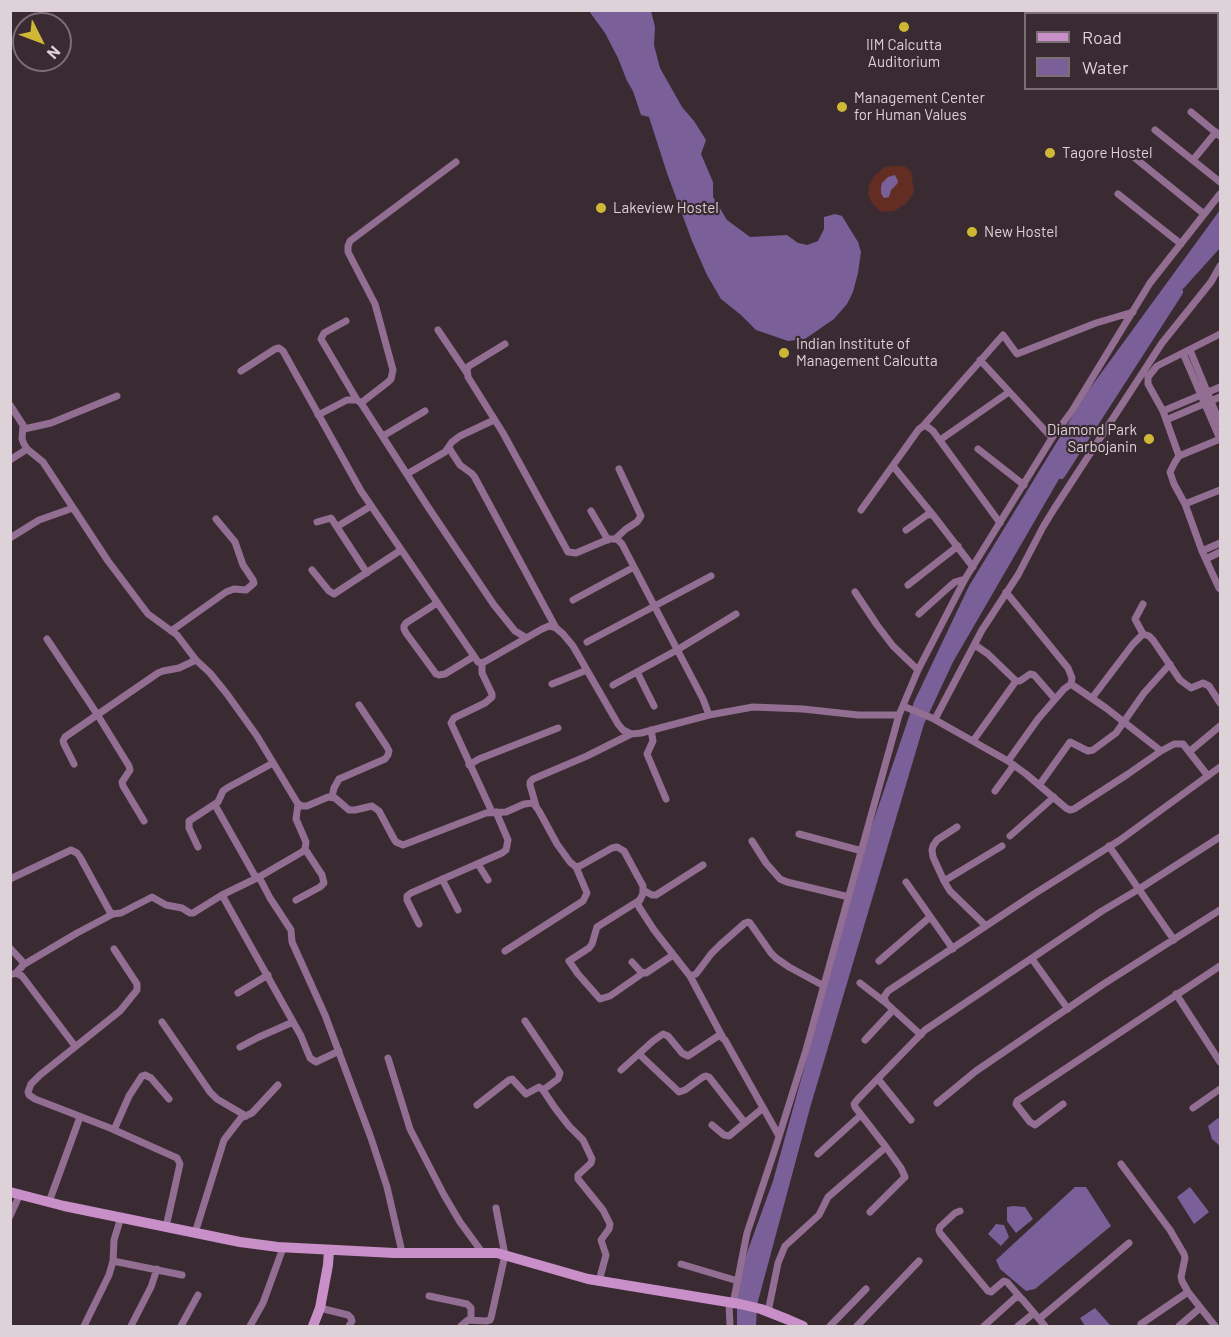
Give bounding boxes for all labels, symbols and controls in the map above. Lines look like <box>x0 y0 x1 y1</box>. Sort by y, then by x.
north arrow <box>12 12 72 72</box>
legend <box>1024 12 1219 90</box>
marker: IIM Calcutta Auditorium <box>897 20 911 34</box>
text: Road <box>1082 26 1122 48</box>
place label: IIM Calcutta Auditorium <box>866 36 942 71</box>
text: N <box>44 43 65 63</box>
text: Water <box>1082 56 1129 78</box>
place label: Management Center for Human Values <box>854 89 985 124</box>
marker: Management Center for Human Values <box>835 100 849 114</box>
place label: Tagore Hostel <box>1062 144 1152 162</box>
marker: Tagore Hostel <box>1043 146 1057 160</box>
place label: Lakeview Hostel <box>613 199 719 217</box>
marker: Lakeview Hostel <box>594 201 608 215</box>
place label: New Hostel <box>984 223 1058 241</box>
marker: New Hostel <box>965 225 979 239</box>
place label: Indian Institute of Management Calcutta <box>796 335 938 370</box>
marker: Indian Institute of Management Calcutta <box>777 346 791 360</box>
place label: Diamond Park Sarbojanin <box>1047 421 1137 456</box>
marker: Diamond Park Sarbojanin <box>1142 432 1156 446</box>

